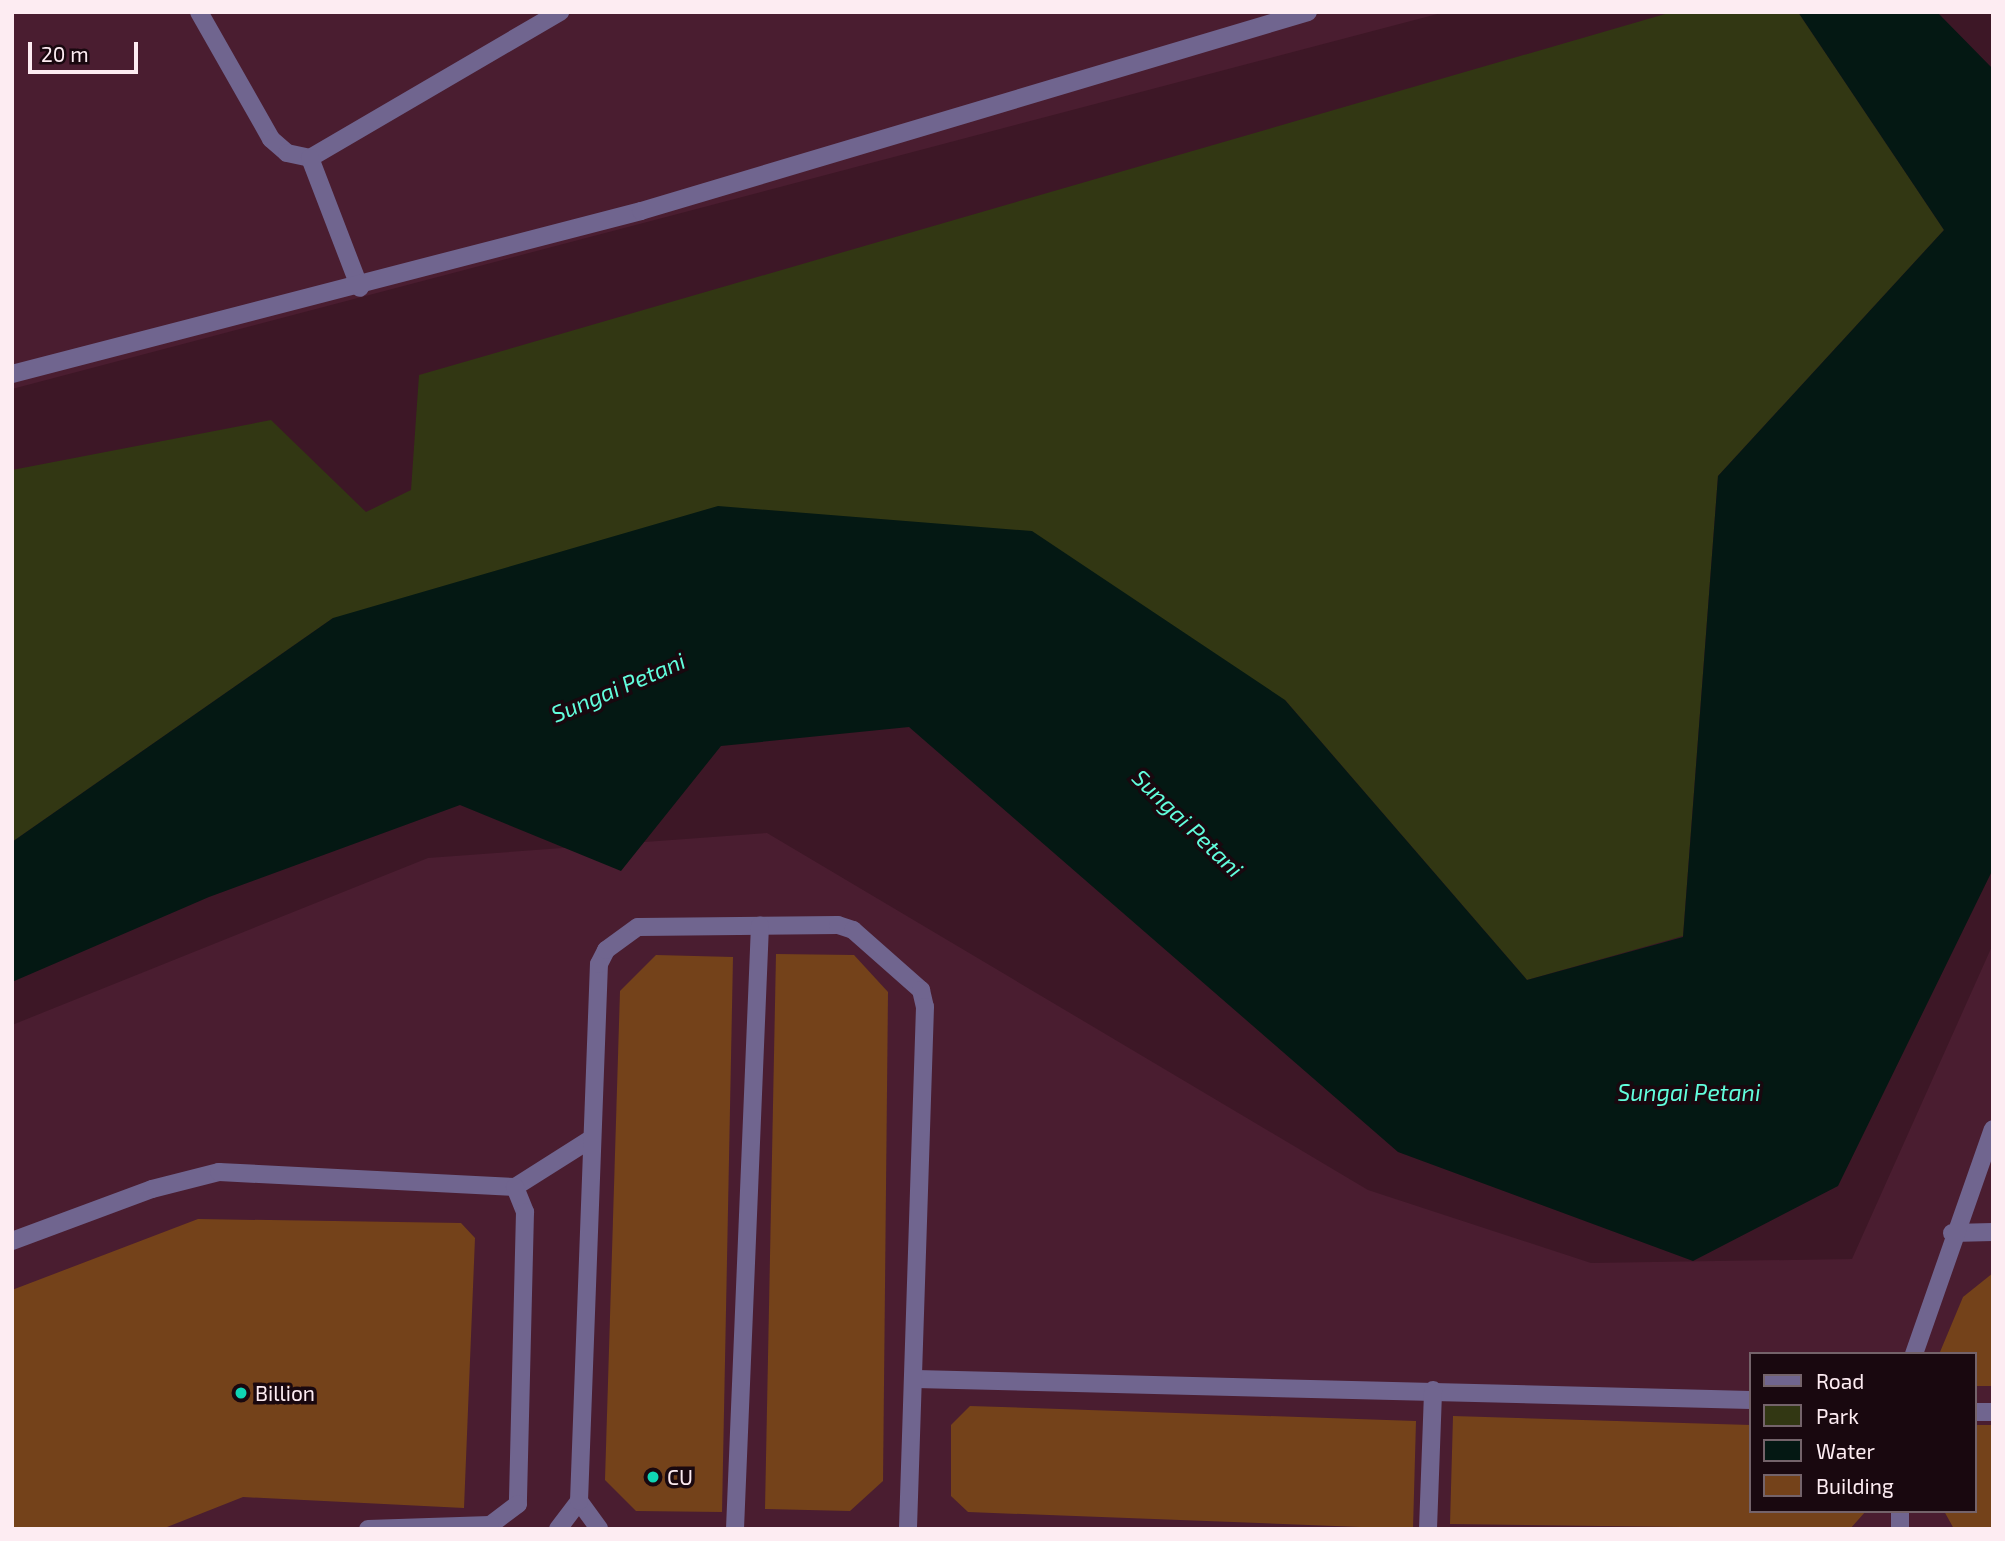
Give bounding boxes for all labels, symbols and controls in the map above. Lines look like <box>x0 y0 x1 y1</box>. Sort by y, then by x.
scale bar <box>32 28 142 72</box>
text: 20 m <box>41 41 89 66</box>
water label: Sungai Petani <box>547 646 689 728</box>
water label: Sungai Petani <box>1127 763 1249 883</box>
water label: Sungai Petani <box>1617 1078 1761 1106</box>
legend <box>1750 1352 1977 1513</box>
text: Road <box>1816 1368 1864 1393</box>
place label: Billion <box>255 1380 315 1406</box>
marker: Billion <box>233 1385 249 1401</box>
text: Park <box>1816 1403 1859 1428</box>
text: Water <box>1816 1438 1875 1463</box>
place label: CU <box>667 1464 693 1490</box>
marker: CU <box>645 1469 661 1485</box>
text: Building <box>1816 1473 1894 1498</box>

